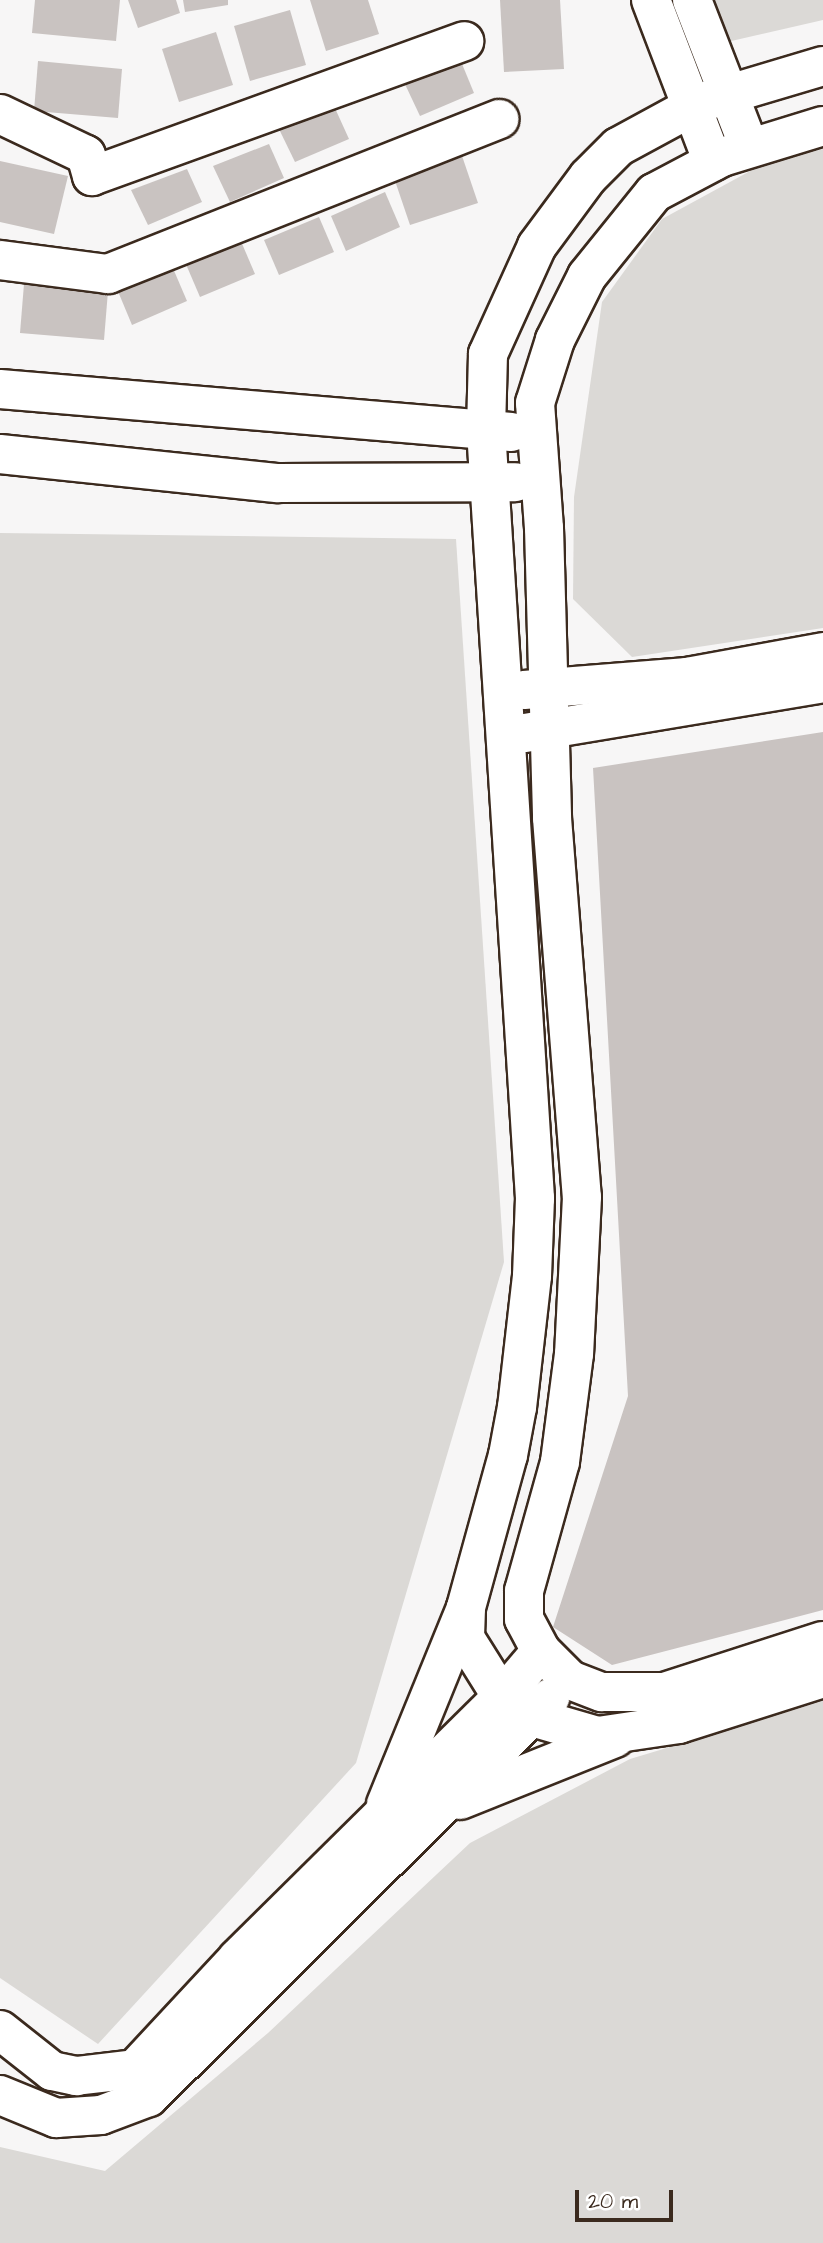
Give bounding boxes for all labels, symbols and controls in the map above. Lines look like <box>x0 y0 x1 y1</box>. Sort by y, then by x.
scale bar <box>578 2176 676 2220</box>
text: 20 m <box>588 2187 638 2216</box>

